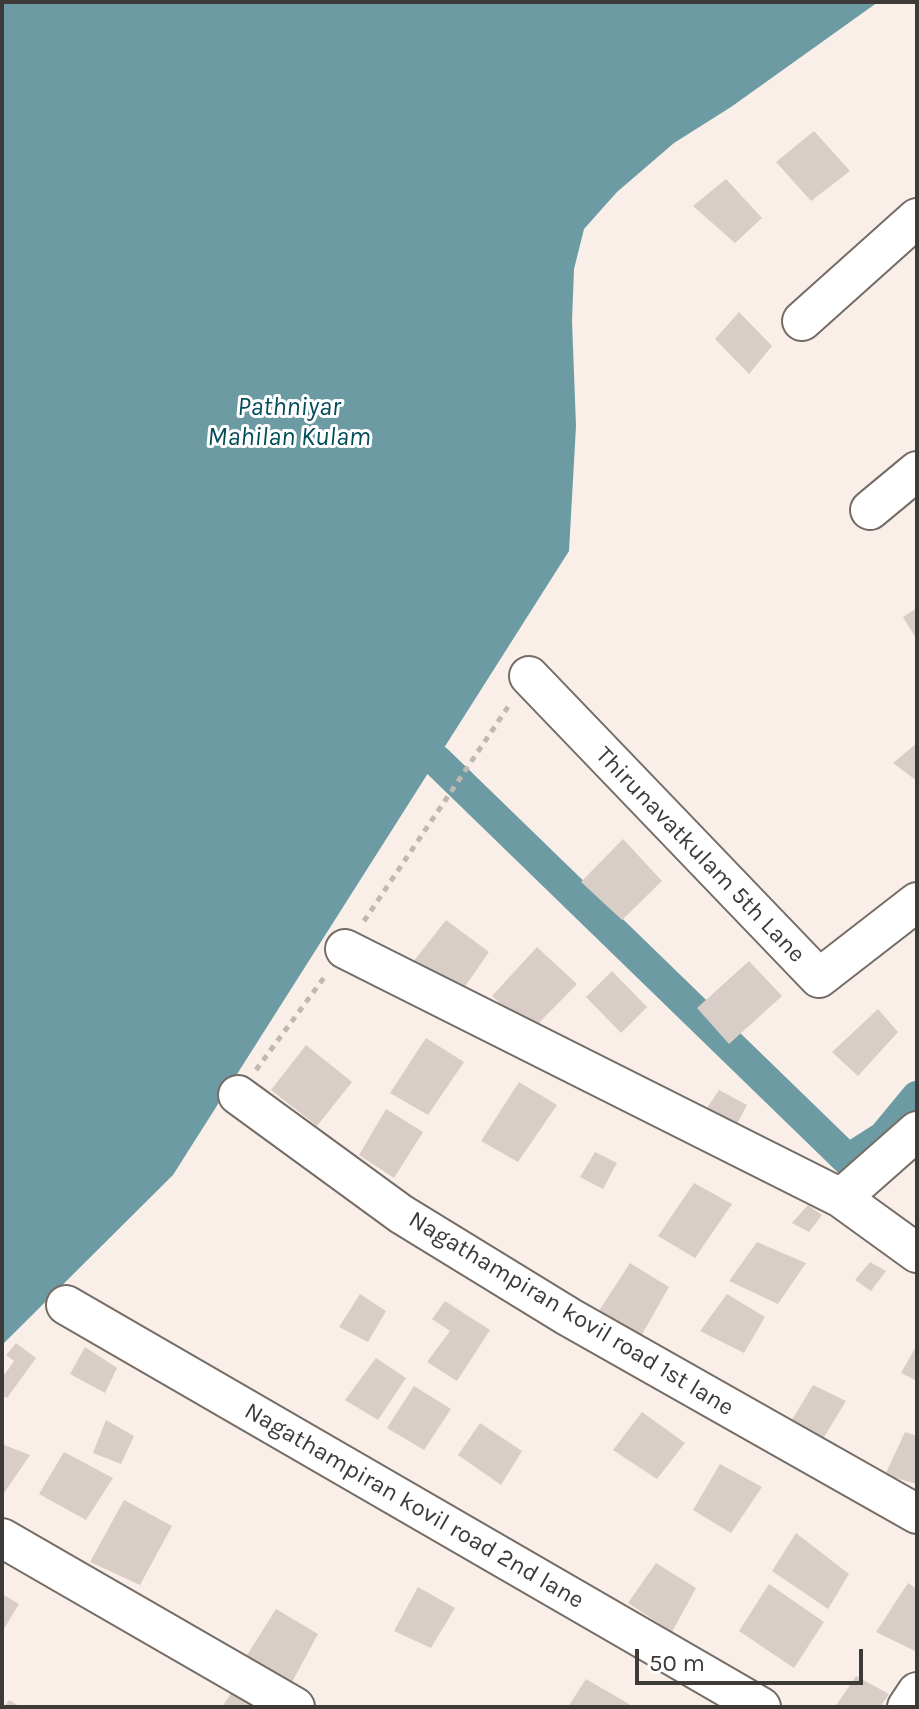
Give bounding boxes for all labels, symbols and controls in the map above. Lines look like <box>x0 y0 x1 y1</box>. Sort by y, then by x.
water label: Pathniyar Mahilan Kulam <box>207 392 371 454</box>
street label: Thirunavatkulam 5th Lane <box>589 741 811 969</box>
street label: Nagathampiran kovil road 1st lane <box>403 1205 739 1423</box>
street label: Nagathampiran kovil road 2nd lane <box>239 1397 589 1615</box>
scale bar <box>639 1633 867 1683</box>
text: 50 m <box>649 1649 705 1677</box>

